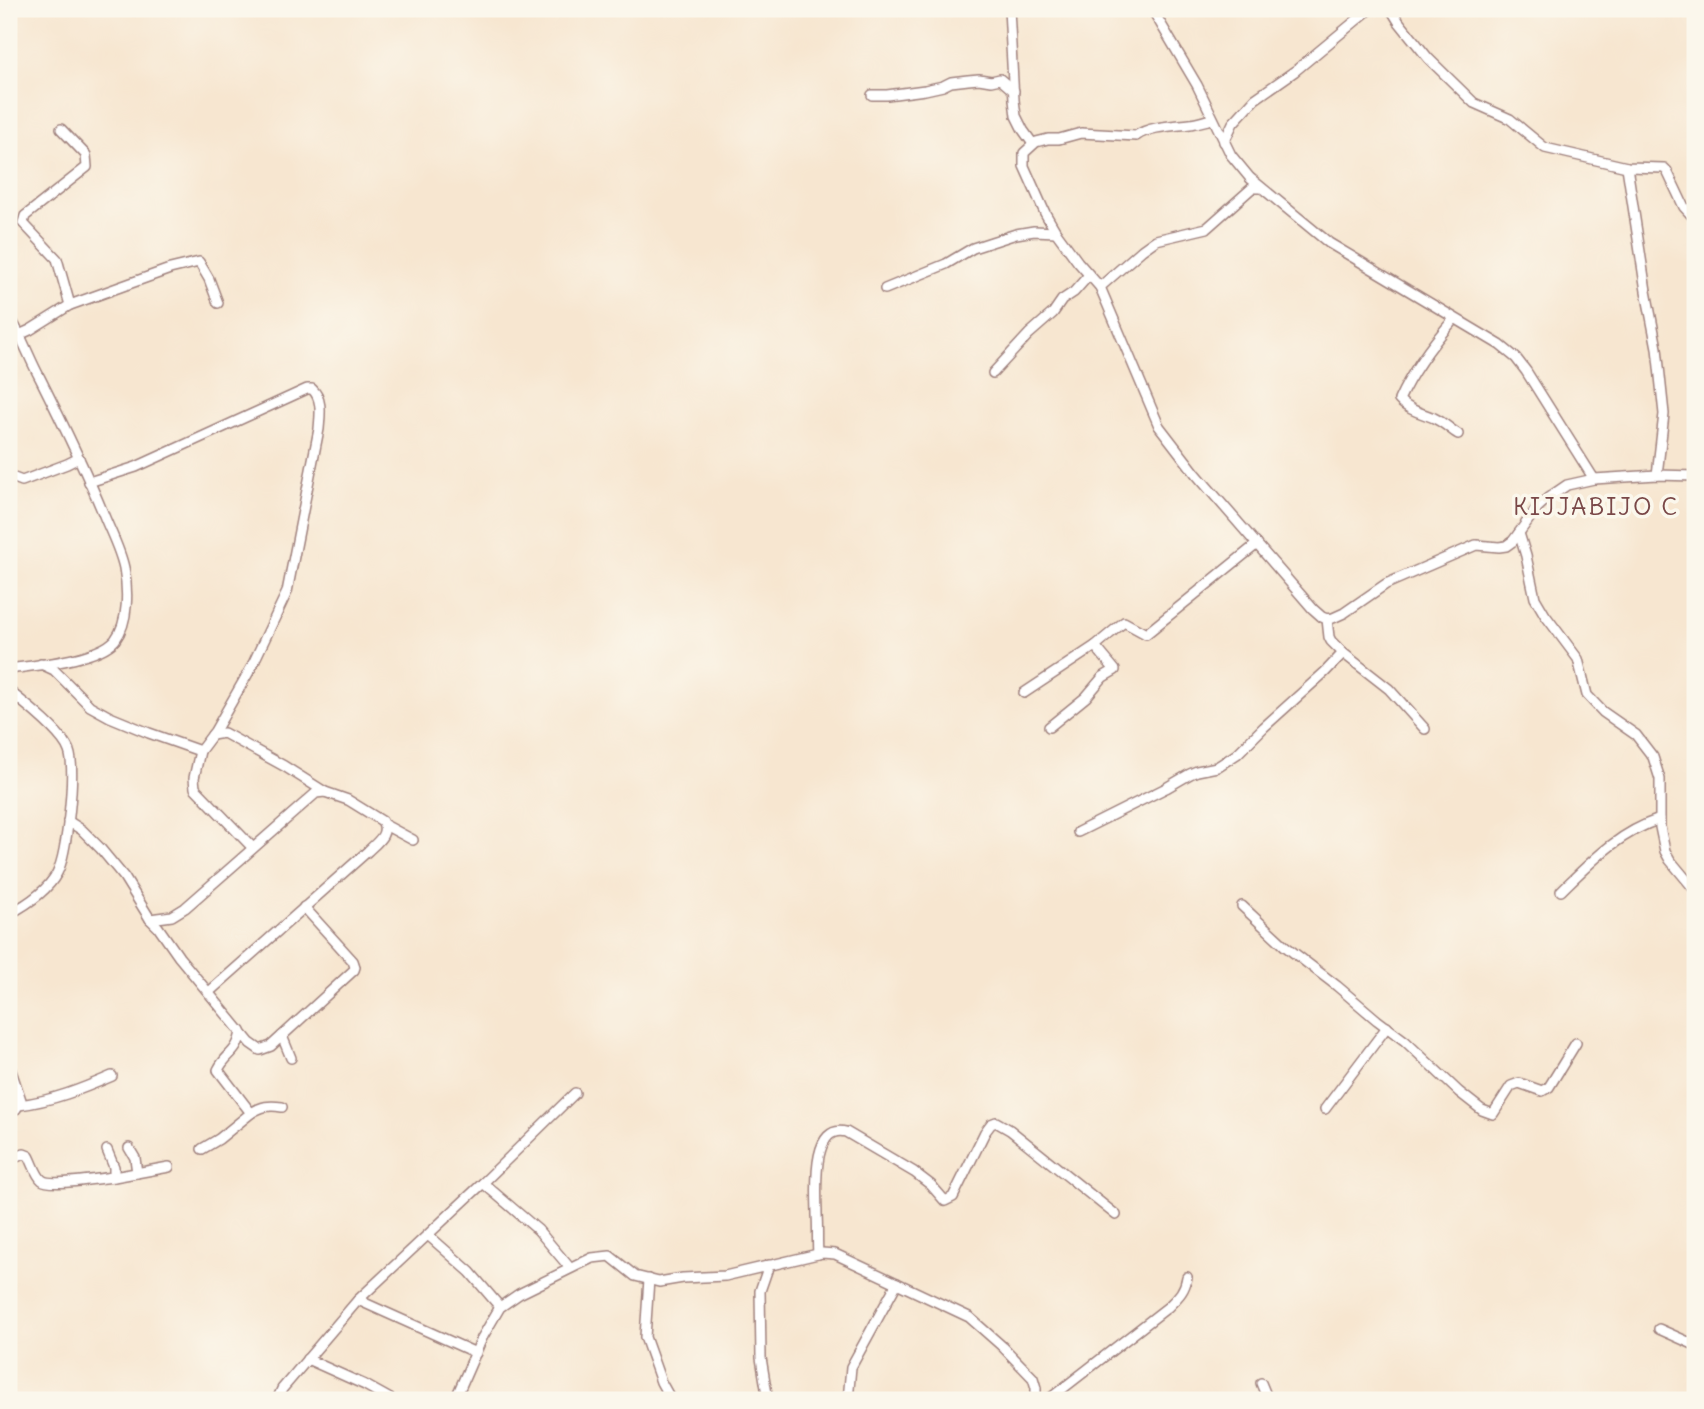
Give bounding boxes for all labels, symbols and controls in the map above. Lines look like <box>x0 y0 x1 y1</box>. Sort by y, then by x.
district label: KIJJABIJO C <box>1513 491 1679 521</box>

